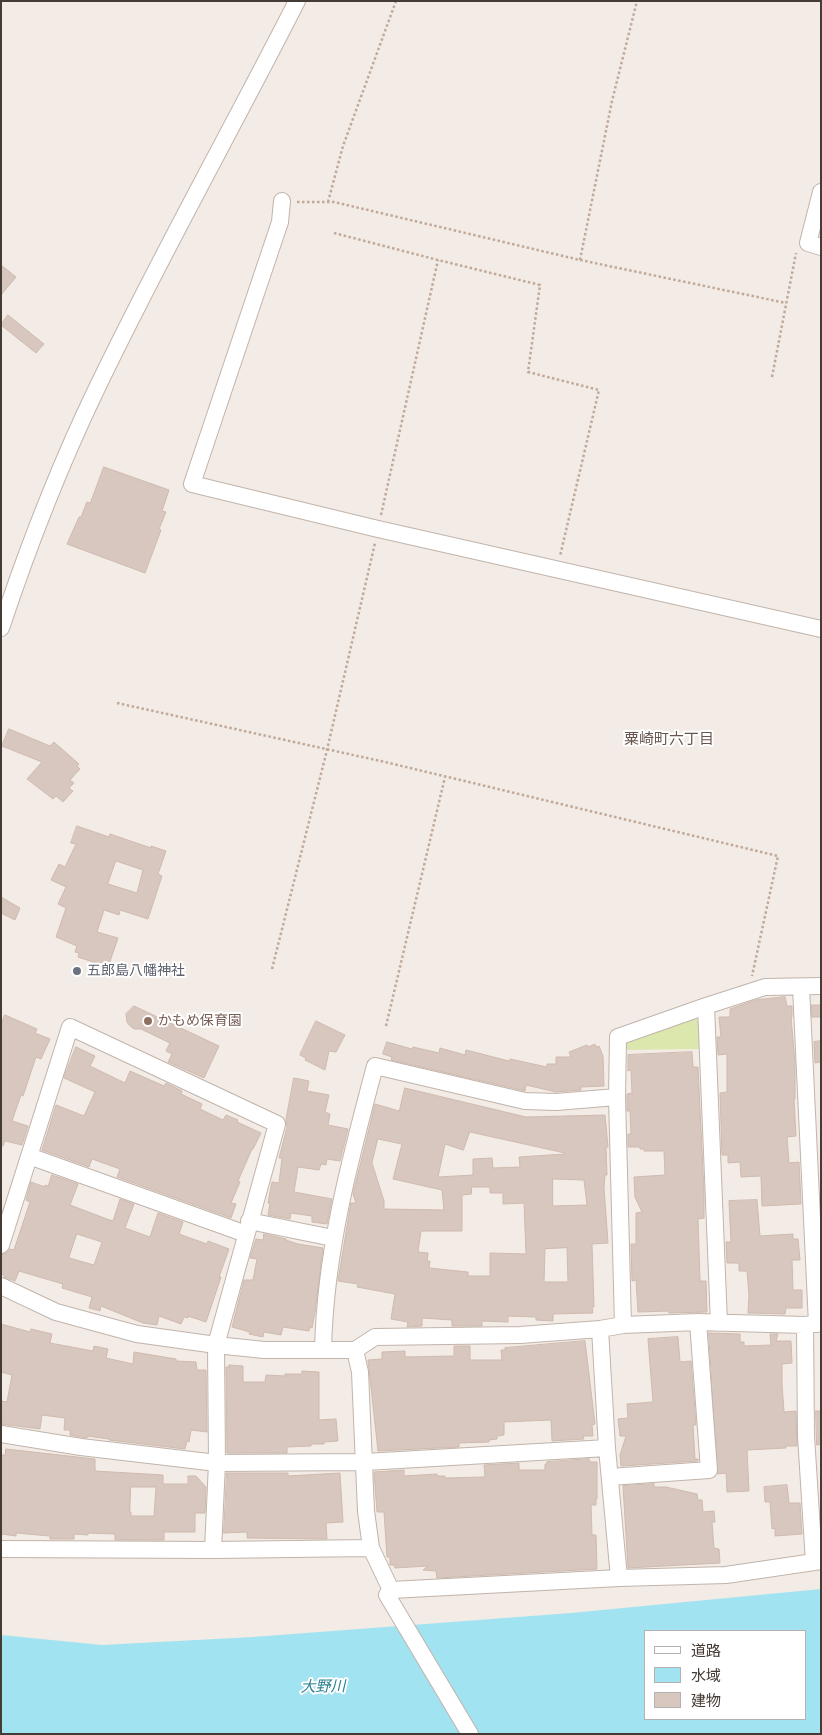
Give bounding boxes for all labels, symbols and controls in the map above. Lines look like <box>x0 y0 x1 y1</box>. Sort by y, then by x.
district label: 粟崎町六丁目 <box>624 731 714 749</box>
place label: 五郎島八幡神社 <box>87 963 185 979</box>
marker: 五郎島八幡神社 <box>71 965 83 977</box>
place label: かもめ保育園 <box>158 1013 242 1029</box>
marker: かもめ保育園 <box>142 1015 154 1027</box>
legend <box>644 1630 807 1720</box>
text: 道路 <box>691 1641 721 1660</box>
text: 水域 <box>691 1666 721 1685</box>
water label: 大野川 <box>300 1678 346 1696</box>
text: 建物 <box>691 1691 721 1710</box>

